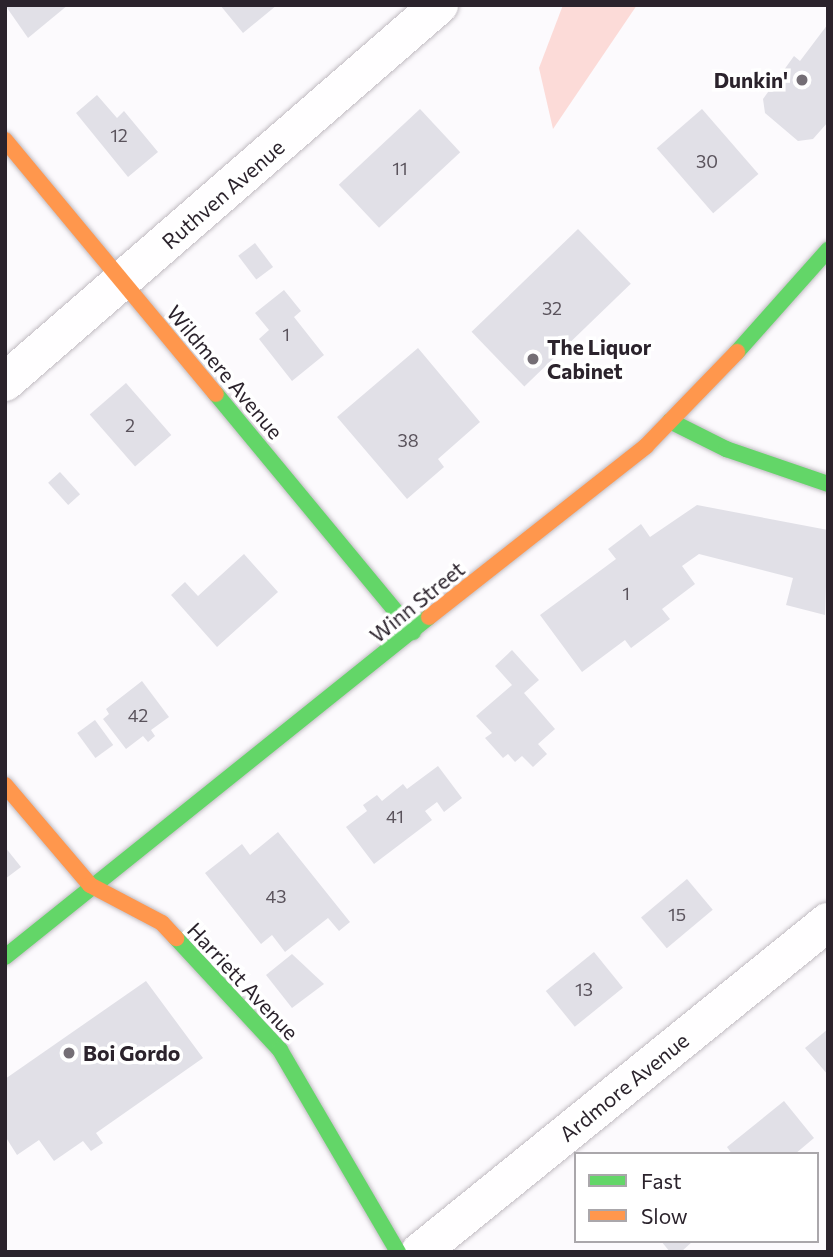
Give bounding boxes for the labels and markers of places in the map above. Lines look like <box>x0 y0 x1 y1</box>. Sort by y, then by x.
place label: Dunkin' <box>714 67 788 93</box>
marker: Dunkin' <box>794 72 810 88</box>
place label: The Liquor Cabinet <box>547 334 651 384</box>
marker: The Liquor Cabinet <box>525 351 541 367</box>
place label: Boi Gordo <box>83 1040 180 1066</box>
marker: Boi Gordo <box>61 1045 77 1061</box>

